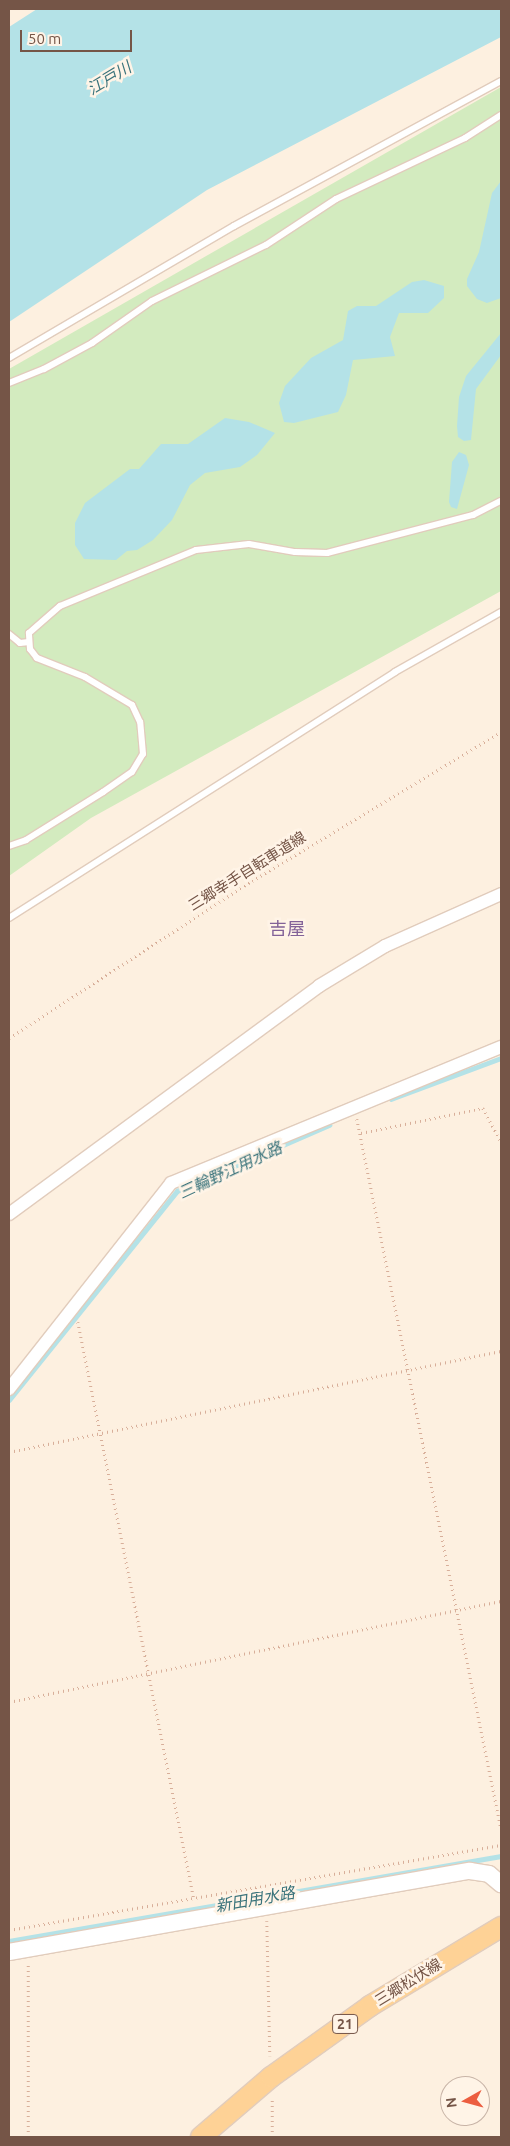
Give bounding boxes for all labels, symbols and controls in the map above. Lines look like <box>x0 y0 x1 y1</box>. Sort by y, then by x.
scale bar <box>22 20 135 52</box>
text: 50 m <box>28 30 61 47</box>
water label: 江戸川 <box>83 57 135 99</box>
street label: 三郷幸手自転車道線 <box>185 828 309 914</box>
district label: 吉屋 <box>269 917 305 939</box>
water label: 三輪野江用水路 <box>175 1138 285 1202</box>
water label: 新田用水路 <box>214 1883 296 1915</box>
street label: 三郷松伏線 <box>371 1954 445 2010</box>
road number: 21 <box>331 2012 359 2036</box>
north arrow <box>440 2076 490 2126</box>
text: N <box>443 2097 460 2109</box>

